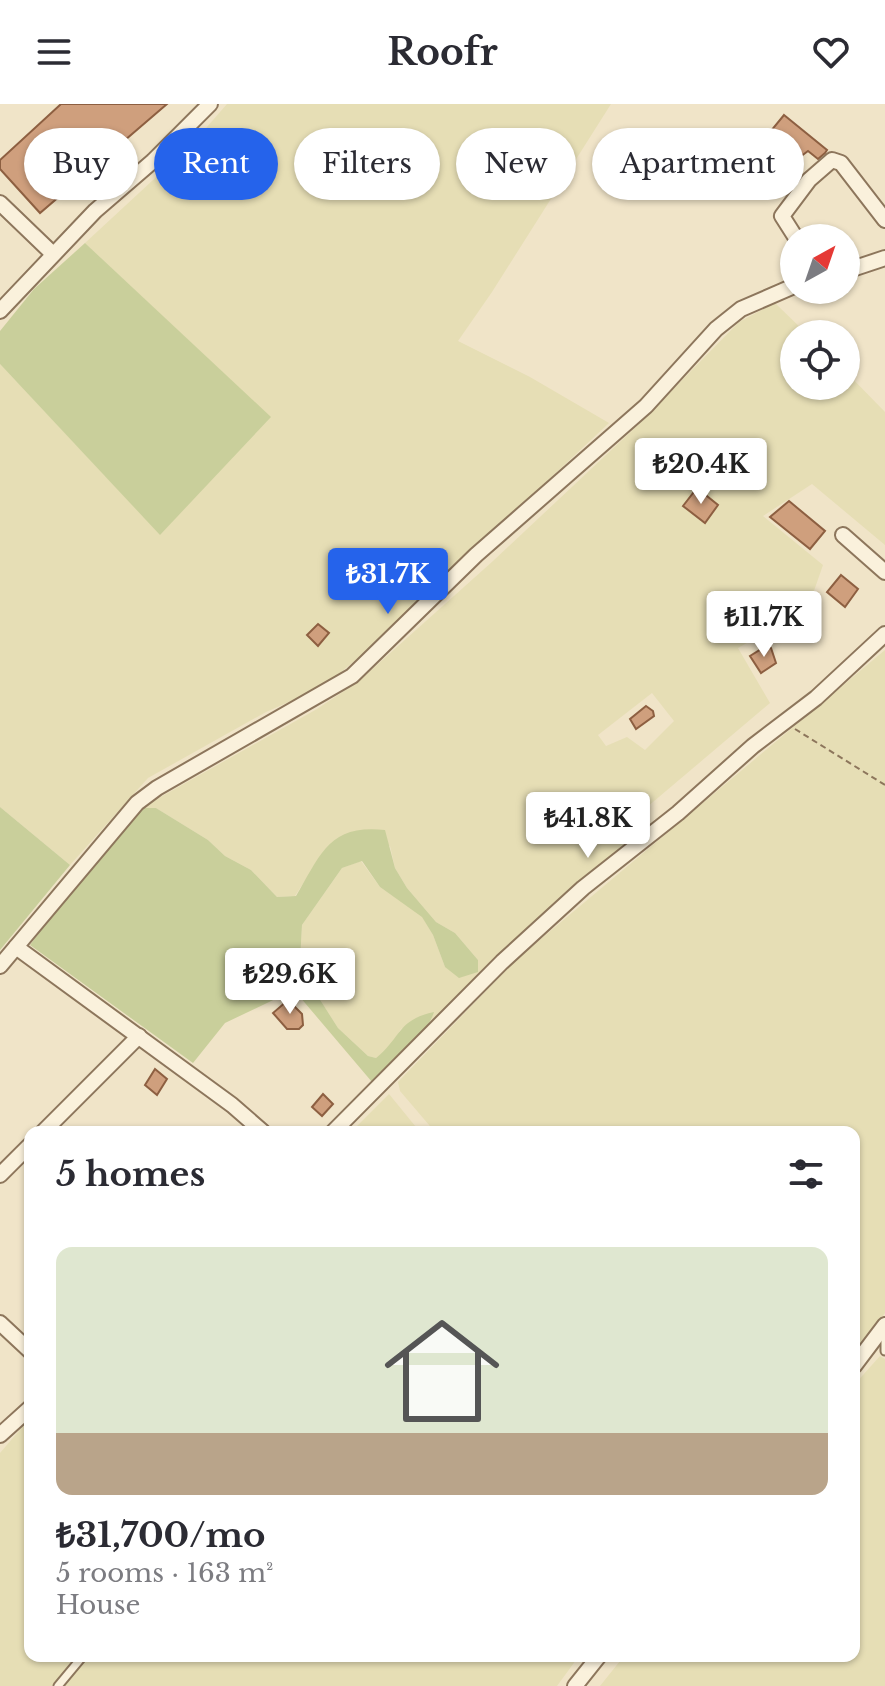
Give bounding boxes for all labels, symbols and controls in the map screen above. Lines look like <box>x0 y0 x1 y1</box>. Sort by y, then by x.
icon: menu <box>32 30 76 74</box>
text: Roofr <box>387 30 498 75</box>
icon: heart <box>809 30 853 74</box>
chip: Buy <box>24 128 138 200</box>
chip: Rent <box>154 128 278 200</box>
chip: Filters <box>294 128 440 200</box>
chip: New <box>456 128 576 200</box>
chip: Apartment <box>592 128 804 200</box>
north arrow <box>780 224 860 304</box>
map controls <box>780 224 860 400</box>
button: locate <box>780 320 860 400</box>
pin: ₺20.4K <box>636 438 766 506</box>
text: ₺20.4K <box>653 448 749 480</box>
pin: ₺31.7K <box>323 548 453 616</box>
text: ₺31.7K <box>346 558 430 590</box>
pin: ₺11.7K <box>699 591 829 659</box>
text: ₺11.7K <box>725 601 803 633</box>
pin: ₺41.8K <box>523 792 653 860</box>
text: ₺41.8K <box>544 802 632 834</box>
pin: ₺29.6K <box>225 948 355 1016</box>
text: ₺29.6K <box>243 958 337 990</box>
icon: filters <box>784 1152 828 1196</box>
text: 5 homes <box>56 1153 205 1195</box>
icon: home <box>370 1299 514 1443</box>
text: ₺31,700/mo <box>56 1514 266 1556</box>
text: 5 rooms · 163 m² <box>56 1557 274 1589</box>
text: House <box>56 1589 140 1621</box>

